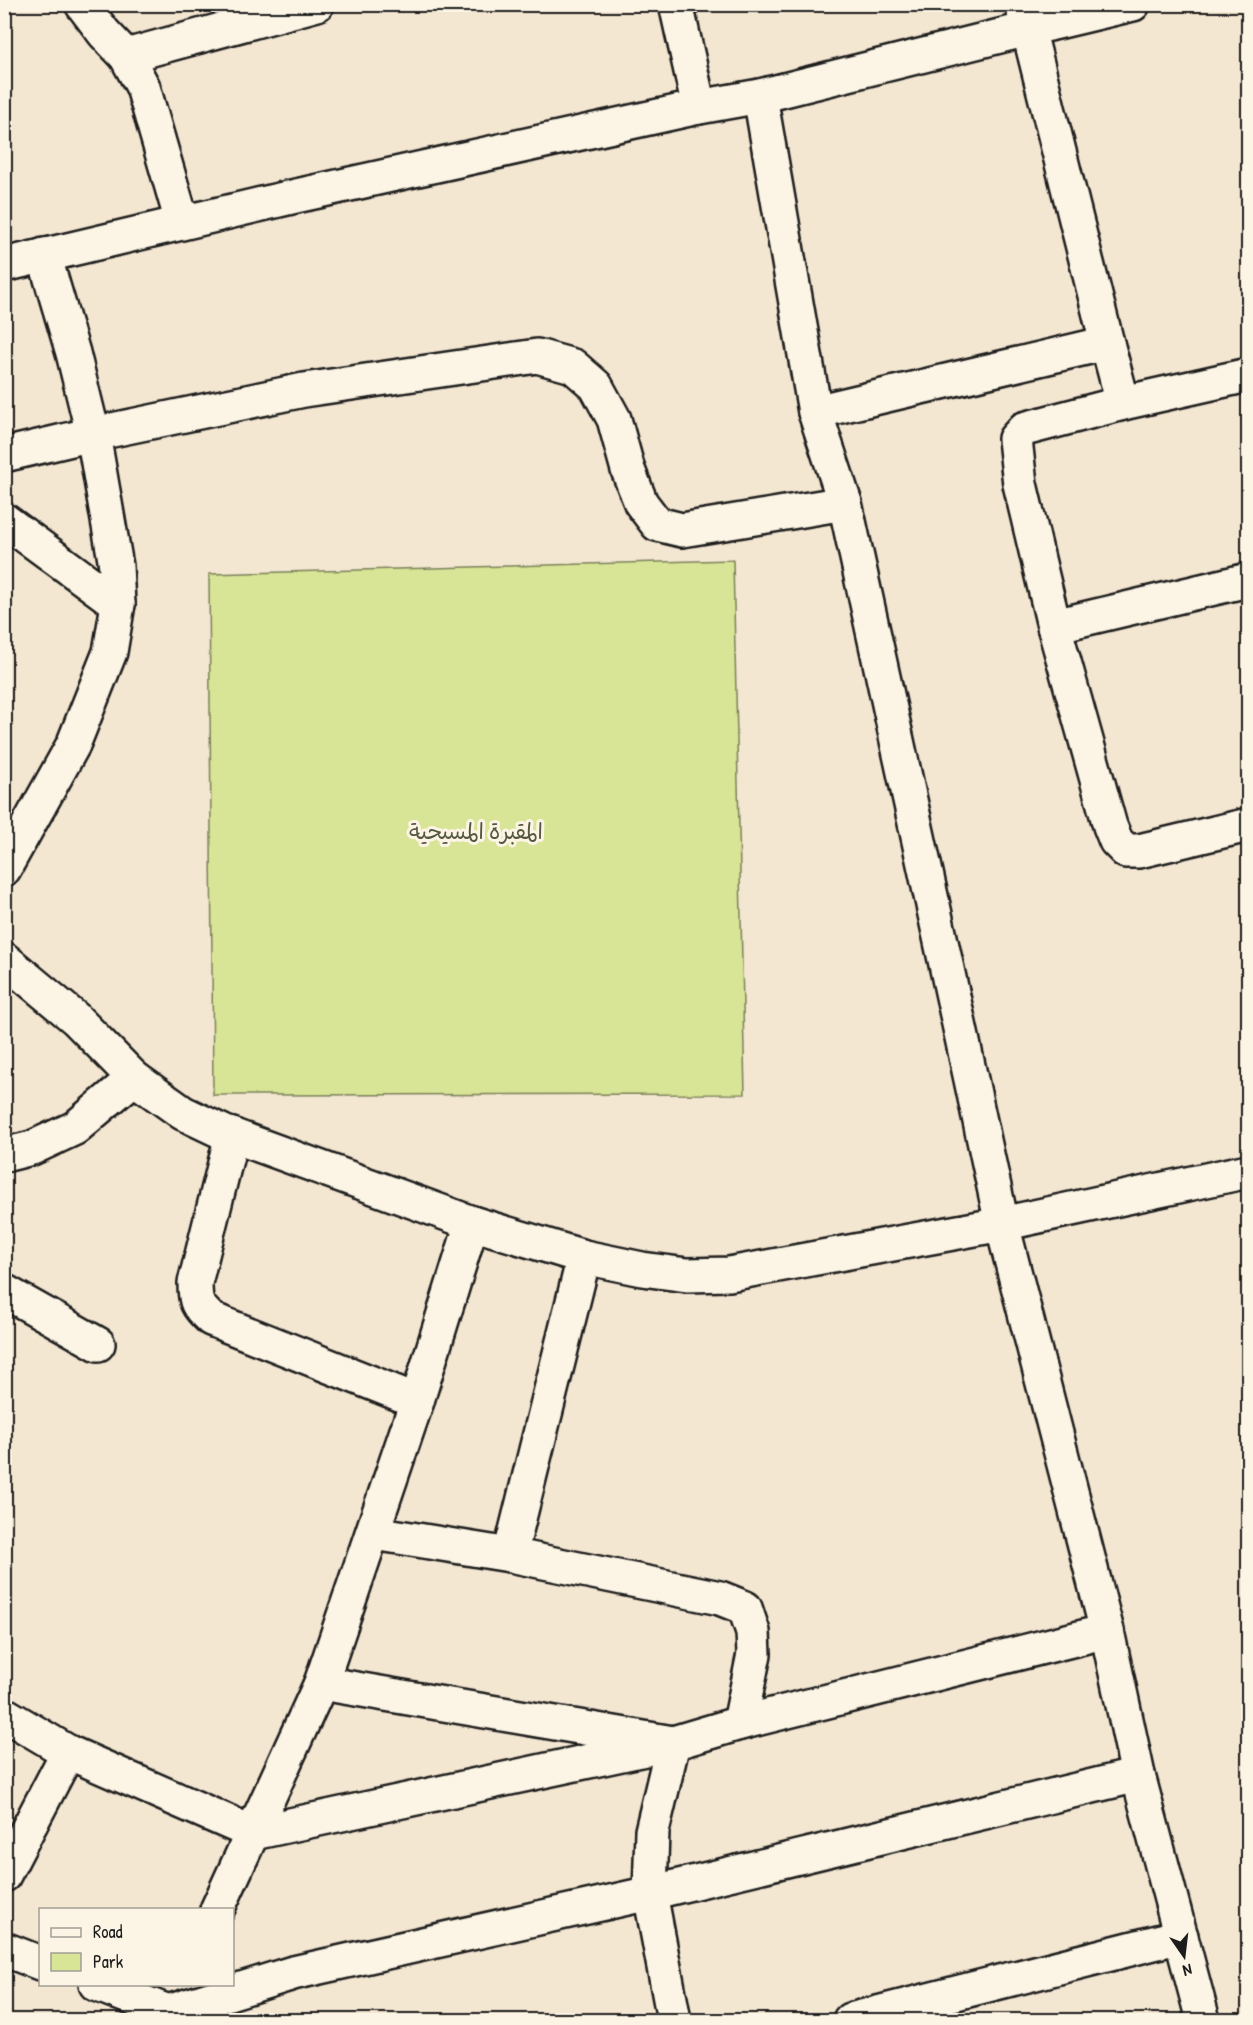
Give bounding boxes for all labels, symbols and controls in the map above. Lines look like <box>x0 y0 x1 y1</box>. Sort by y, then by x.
park label: المقبرة المسيحية <box>409 816 543 846</box>
legend <box>39 1908 234 1986</box>
text: Road <box>93 1919 123 1944</box>
north arrow <box>1154 1926 1214 1986</box>
text: Park <box>93 1949 124 1974</box>
text: N <box>1180 1959 1194 1982</box>

